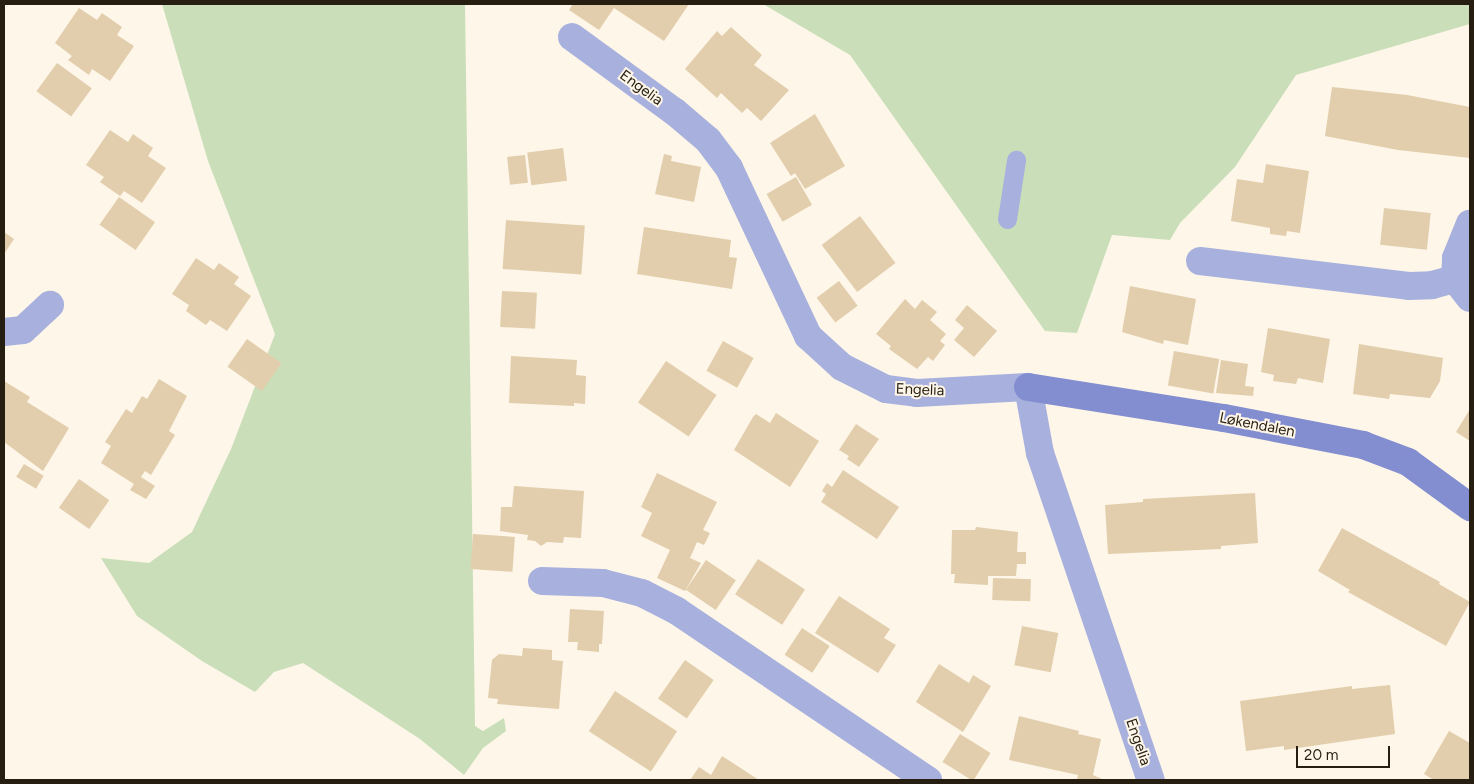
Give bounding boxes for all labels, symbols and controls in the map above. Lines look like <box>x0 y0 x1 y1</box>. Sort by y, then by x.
street label: Engelia <box>616 66 666 110</box>
street label: Engelia <box>895 380 945 400</box>
street label: Løkendalen <box>1218 409 1296 441</box>
street label: Engelia <box>1122 716 1154 768</box>
scale bar <box>1299 736 1393 768</box>
text: 20 m <box>1304 746 1338 764</box>

